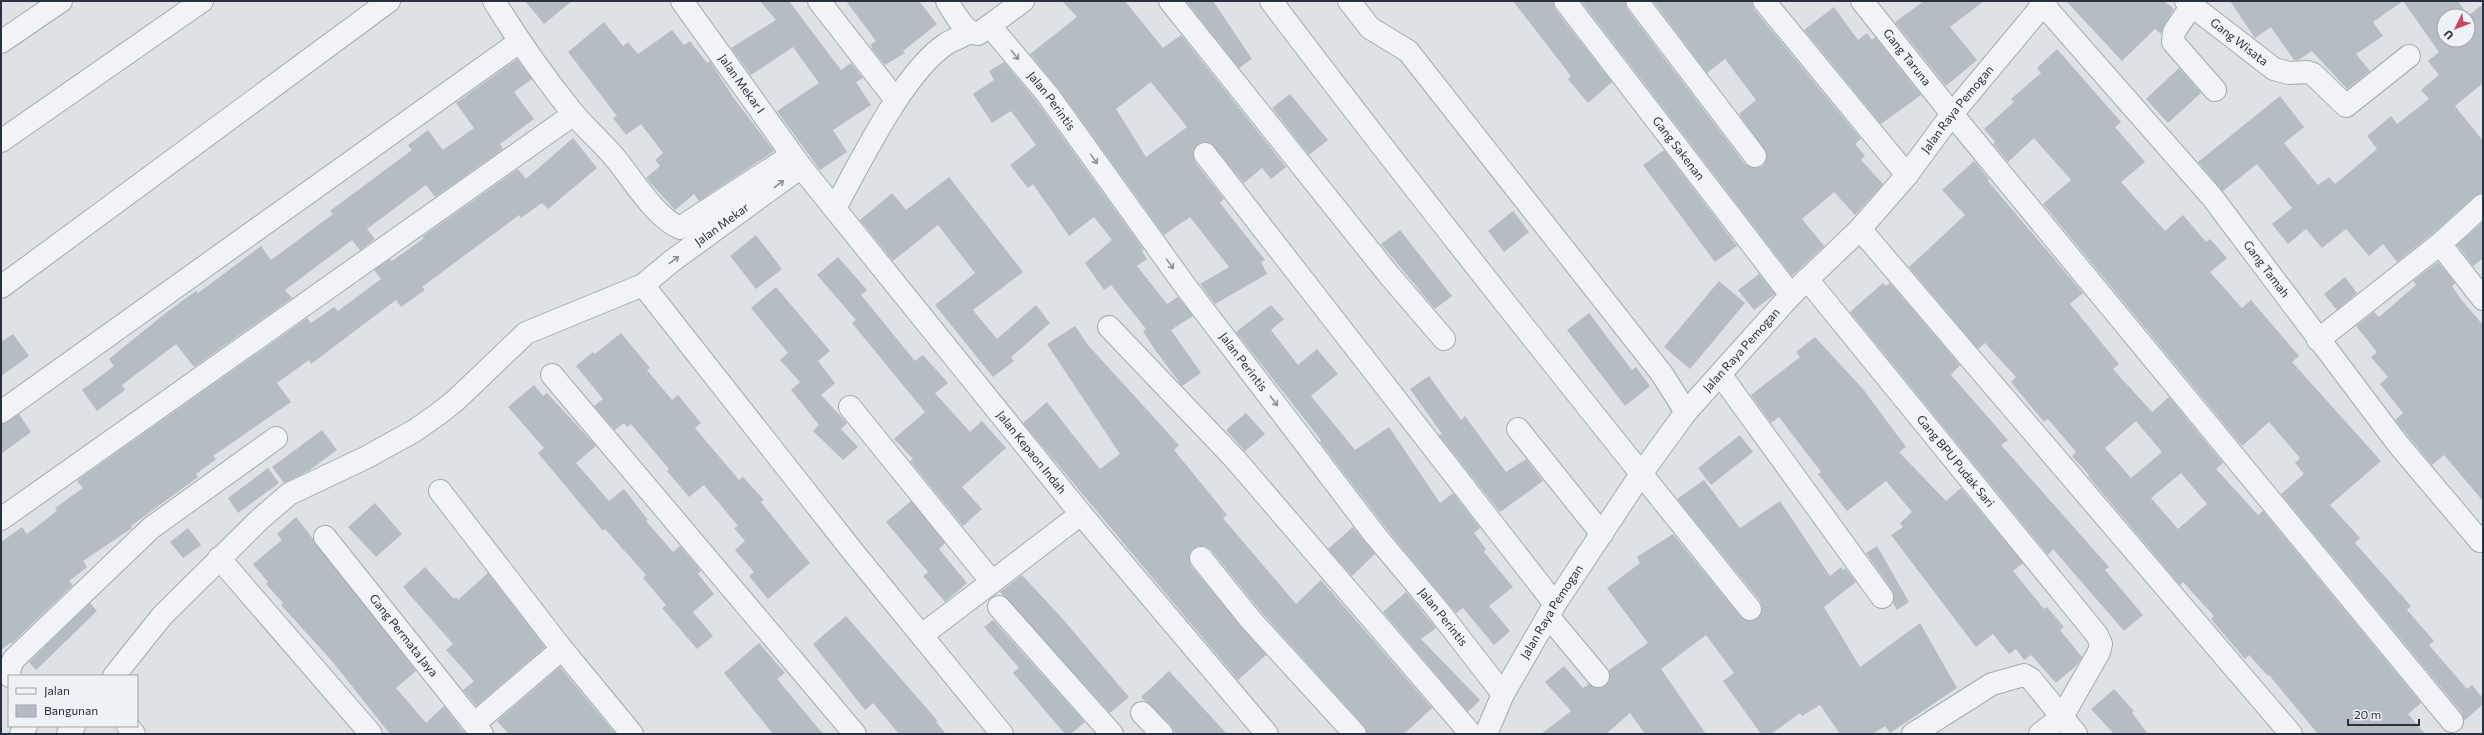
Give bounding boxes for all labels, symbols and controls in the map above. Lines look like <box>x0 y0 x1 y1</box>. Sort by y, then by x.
north arrow <box>2436 8 2476 48</box>
street label: Gang Wisata <box>2208 15 2271 68</box>
street label: Gang Taruna <box>1881 26 1934 88</box>
text: U <box>2441 28 2456 43</box>
one-way arrow <box>1011 50 1020 61</box>
street label: Jalan Mekar I <box>716 51 768 116</box>
street label: Jalan Raya Pemogan <box>1918 62 1996 156</box>
street label: Jalan Perintis <box>1024 68 1079 133</box>
street label: Gang Sakenan <box>1650 113 1708 183</box>
one-way arrow <box>1089 154 1098 165</box>
one-way arrow <box>773 179 784 188</box>
street label: Jalan Mekar <box>691 199 751 249</box>
street label: Gang Tamah <box>2241 237 2293 300</box>
one-way arrow <box>668 256 679 264</box>
one-way arrow <box>1166 259 1174 270</box>
street label: Jalan Raya Pemogan <box>1699 305 1782 395</box>
street label: Jalan Perintis <box>1216 329 1271 394</box>
one-way arrow <box>1270 395 1279 406</box>
street label: Jalan Kepaon Indah <box>994 408 1070 496</box>
street label: Gang BPU Pudak Sari <box>1915 412 1998 509</box>
street label: Jalan Raya Pemogan <box>1517 562 1585 662</box>
street label: Jalan Perintis <box>1416 585 1471 648</box>
street label: Gang Permata Jaya <box>367 591 441 679</box>
legend <box>8 675 138 727</box>
text: Jalan <box>44 683 70 698</box>
scale bar <box>2348 701 2419 727</box>
text: Bangunan <box>44 703 98 717</box>
text: 20 m <box>2354 707 2381 721</box>

